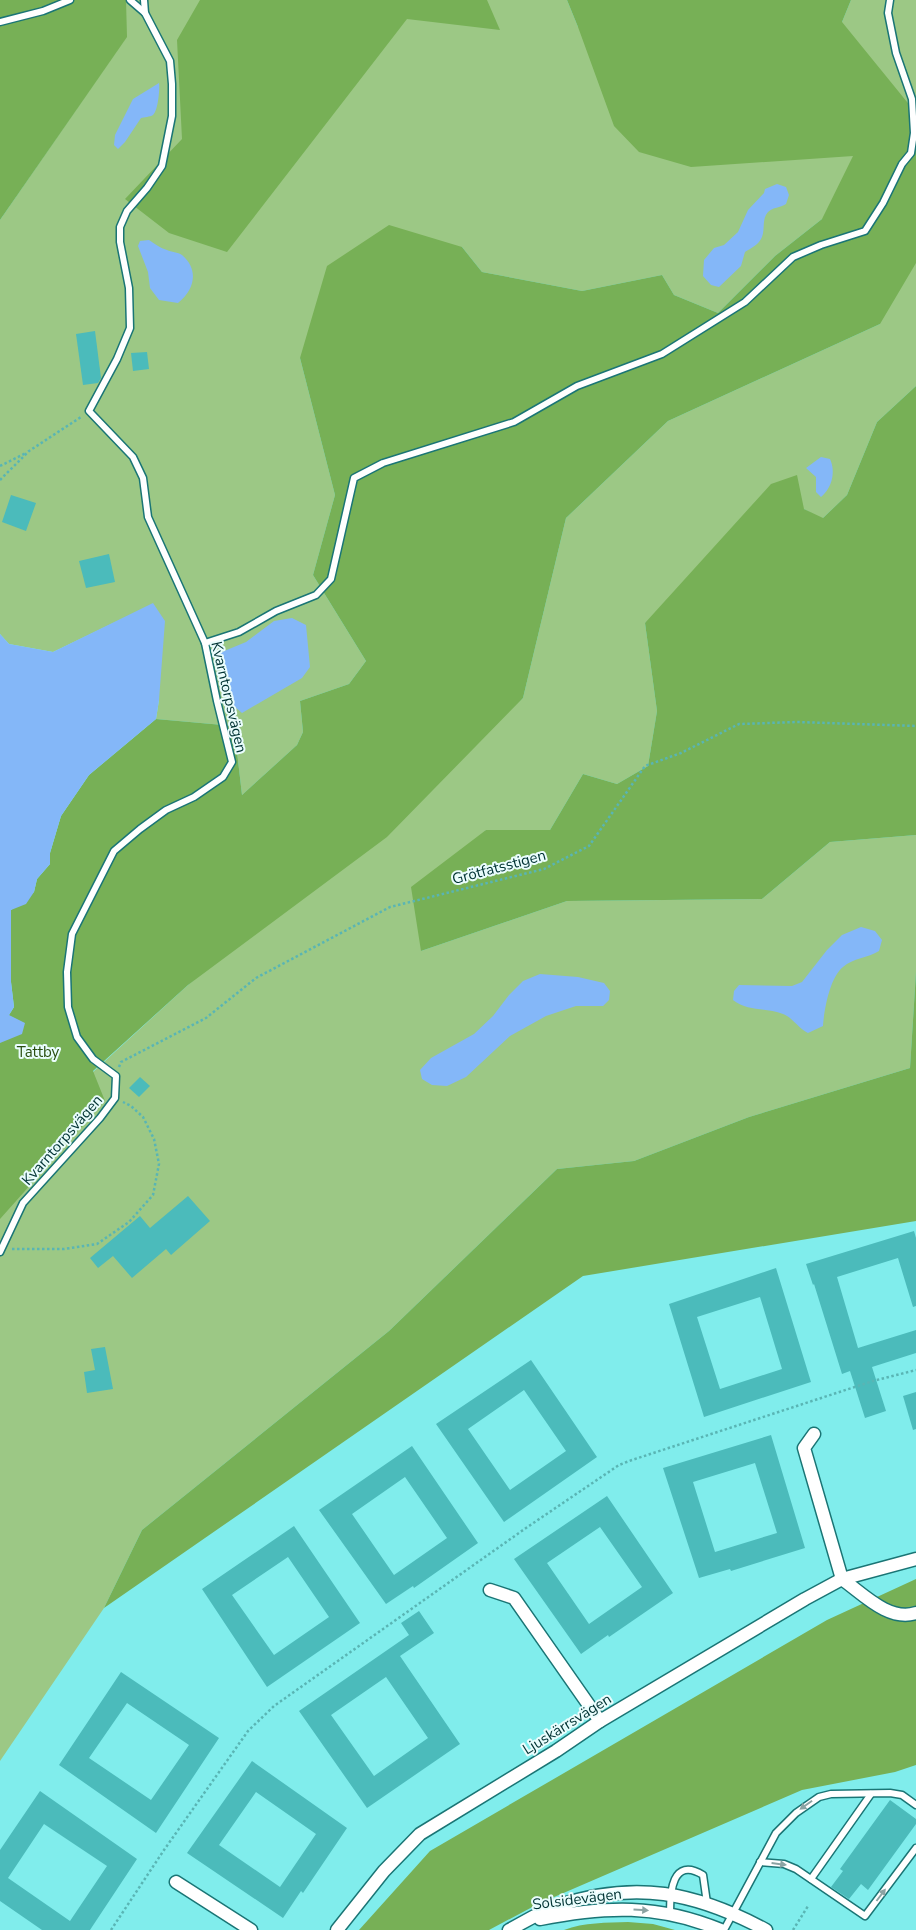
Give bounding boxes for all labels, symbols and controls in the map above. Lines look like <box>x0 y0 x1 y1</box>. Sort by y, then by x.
street label: Kvarntorpsvägen <box>206 639 252 755</box>
street label: Grötfatsstigen <box>450 845 548 889</box>
park label: Tattby <box>17 1042 60 1062</box>
street label: Kvarntorpsvägen <box>17 1090 107 1190</box>
street label: Ljuskärrsvägen <box>519 1689 615 1759</box>
one-way arrow <box>799 1800 813 1810</box>
one-way arrow <box>771 1860 787 1868</box>
street label: Solsidevägen <box>531 1884 623 1914</box>
one-way arrow <box>876 1888 886 1902</box>
one-way arrow <box>633 1907 649 1915</box>

